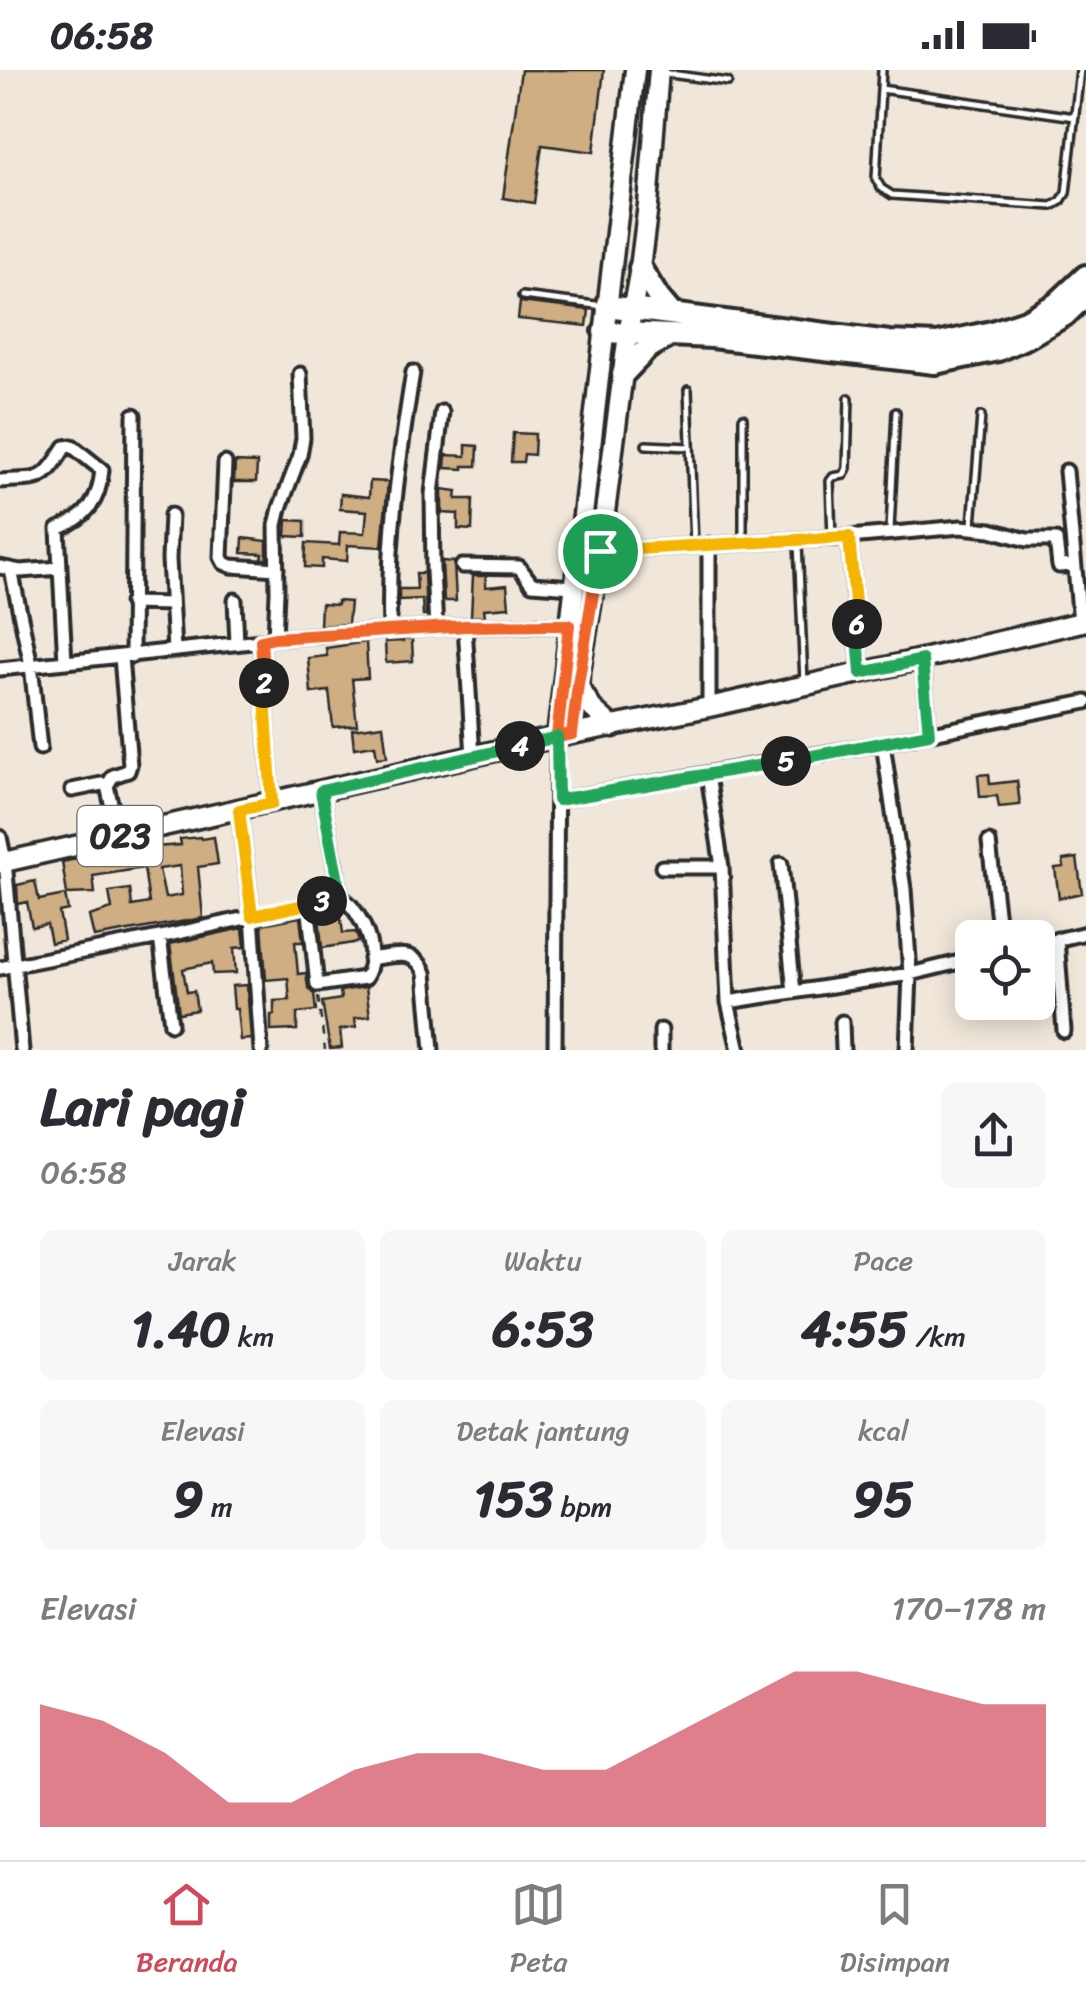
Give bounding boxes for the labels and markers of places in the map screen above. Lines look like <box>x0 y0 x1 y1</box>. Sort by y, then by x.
pin <box>558 509 643 594</box>
pin: 6 <box>832 599 882 649</box>
pin: 2 <box>239 658 289 708</box>
pin: 4 <box>495 721 545 771</box>
pin: 5 <box>761 736 811 786</box>
pin: 3 <box>297 876 347 926</box>

